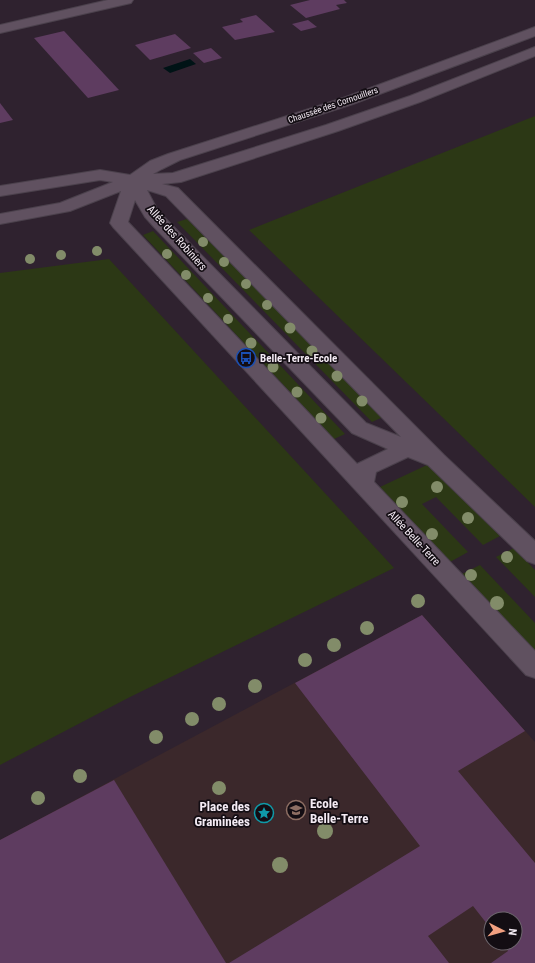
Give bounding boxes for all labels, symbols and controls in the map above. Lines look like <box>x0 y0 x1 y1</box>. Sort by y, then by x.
street label: Chaussée des Cornouillers <box>287 85 379 125</box>
street label: Allée des Robiniers <box>144 203 210 273</box>
bus stop icon: Belle-Terre-Ecole <box>235 347 257 369</box>
place label: Belle-Terre-Ecole <box>260 352 337 365</box>
street label: Allée Belle-Terre <box>385 508 443 568</box>
place label: Ecole Belle-Terre <box>310 796 368 826</box>
place label: Place des Graminées <box>194 799 250 829</box>
school or university icon: Ecole Belle-Terre <box>285 799 307 821</box>
place icon: Place des Graminées <box>253 802 275 824</box>
north arrow <box>483 911 523 951</box>
text: N <box>506 928 519 936</box>

